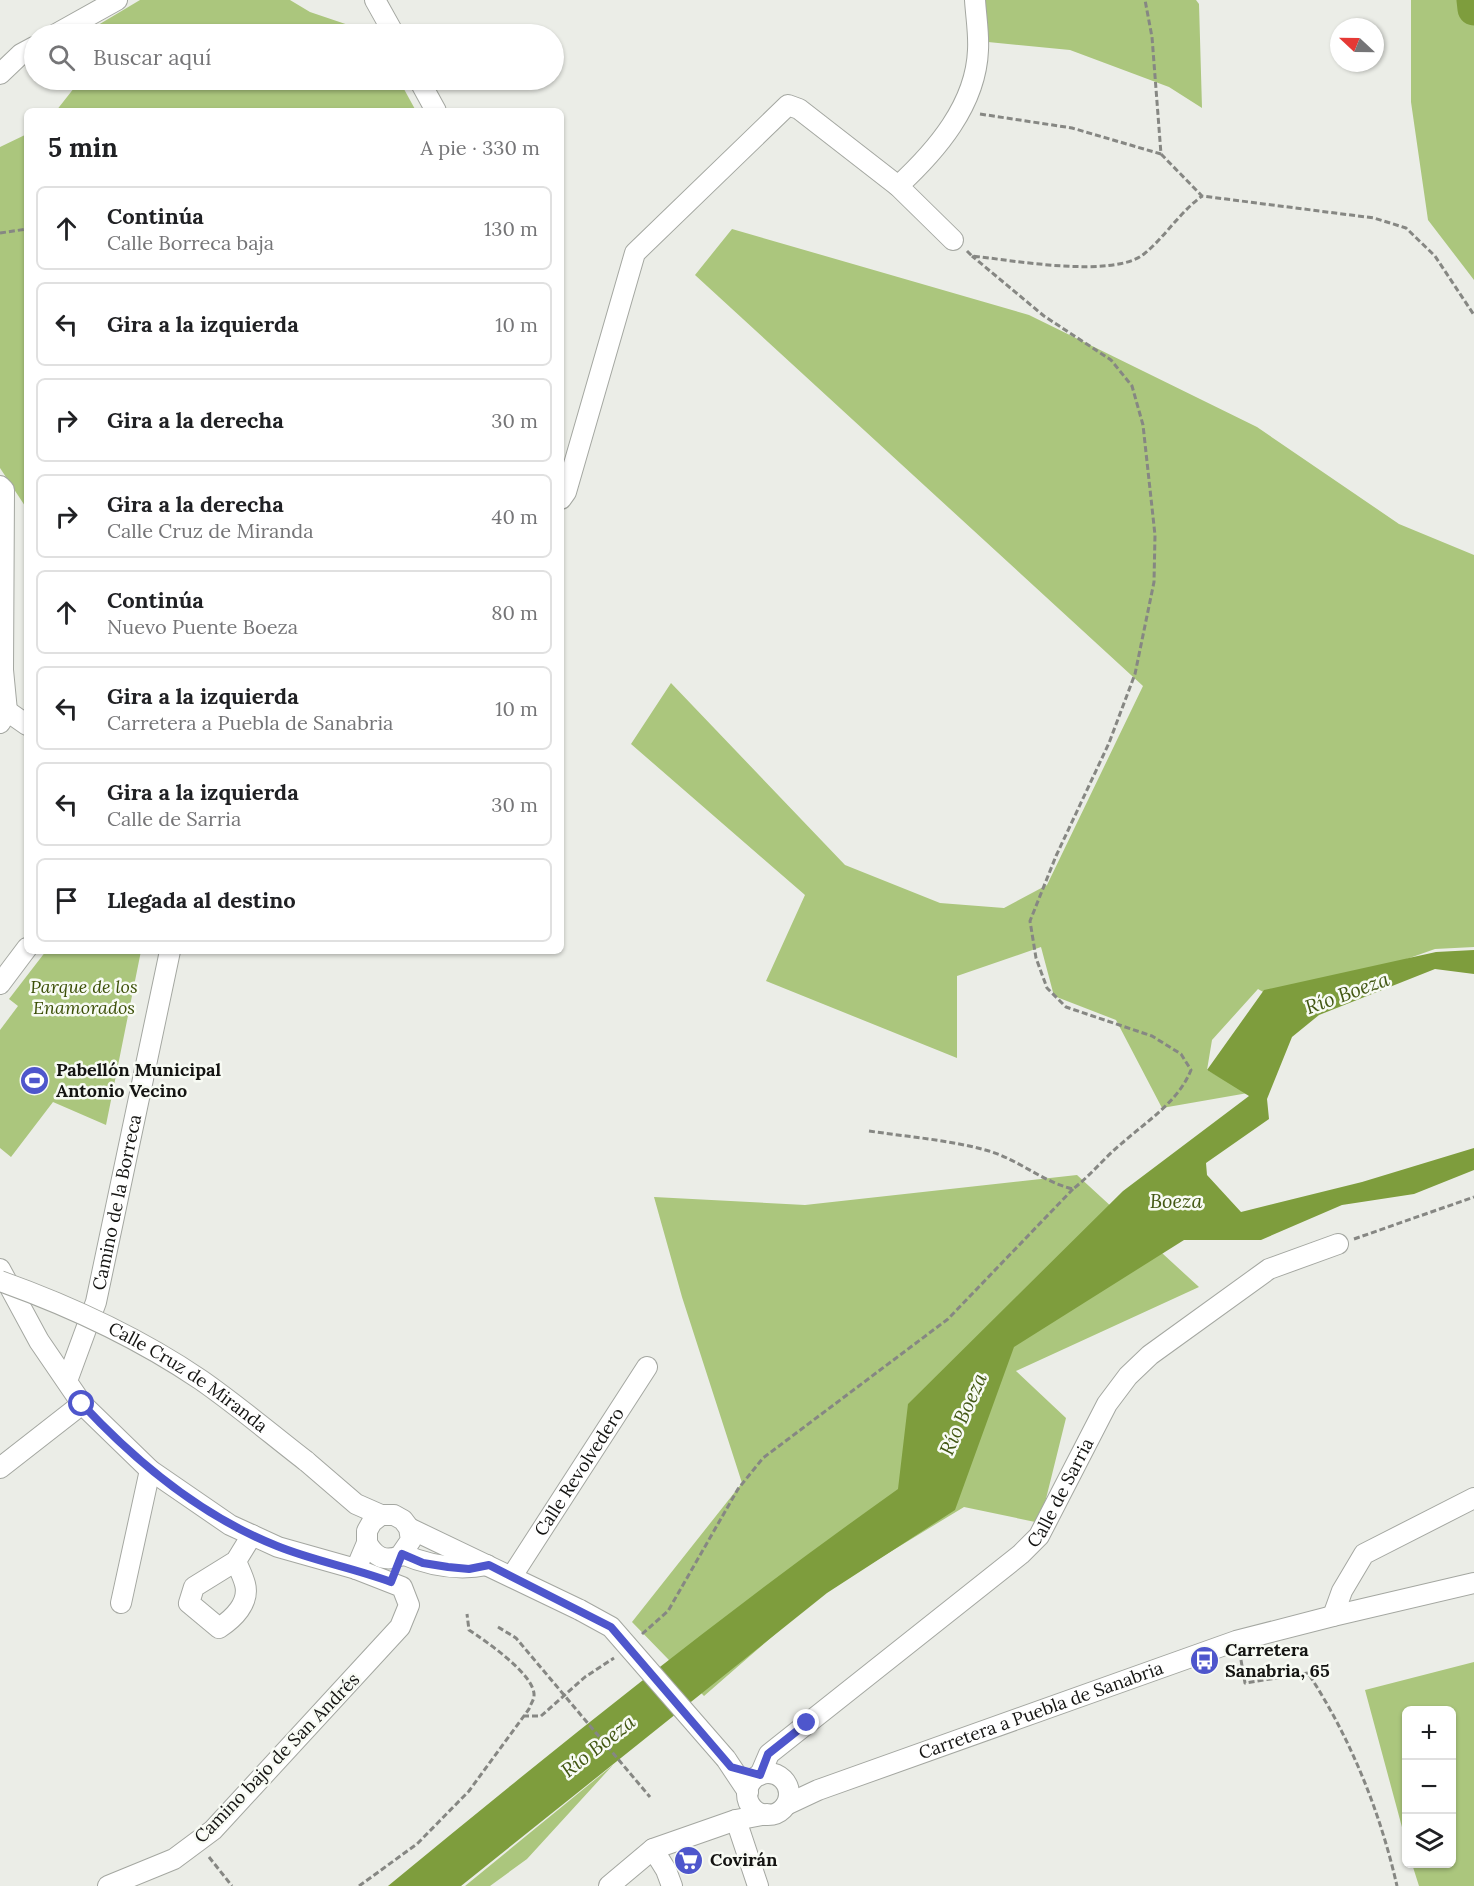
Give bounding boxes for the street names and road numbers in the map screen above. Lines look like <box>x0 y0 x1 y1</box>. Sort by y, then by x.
street label: Camino de la Borreca <box>87 1112 146 1292</box>
street label: Calle Cruz de Miranda <box>105 1316 273 1437</box>
street label: Calle Revolvedero <box>529 1403 629 1540</box>
street label: Calle de Sarria <box>1022 1434 1098 1553</box>
street label: Carretera a Puebla de Sanabria <box>915 1656 1166 1764</box>
street label: Camino bajo de San Andrés <box>189 1668 364 1848</box>

